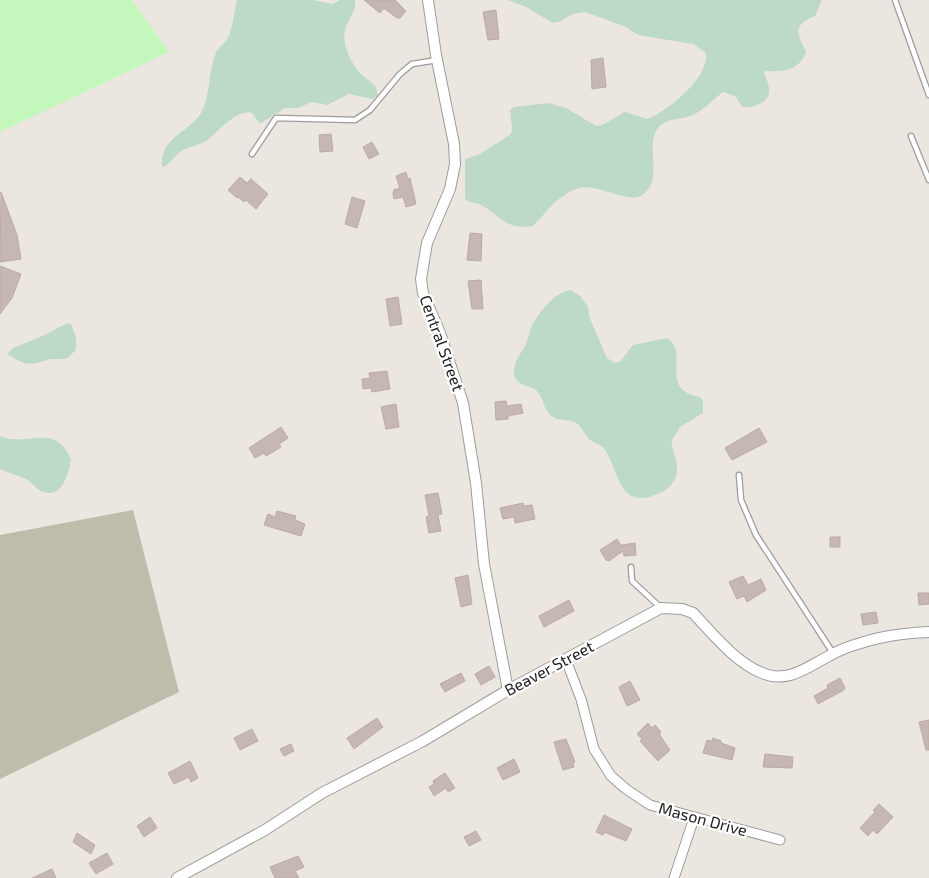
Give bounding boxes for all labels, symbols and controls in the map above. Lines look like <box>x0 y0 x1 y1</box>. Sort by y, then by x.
street label: Central Street <box>416 292 469 393</box>
street label: Beaver Street <box>501 636 597 699</box>
street label: Mason Drive <box>657 798 749 839</box>

